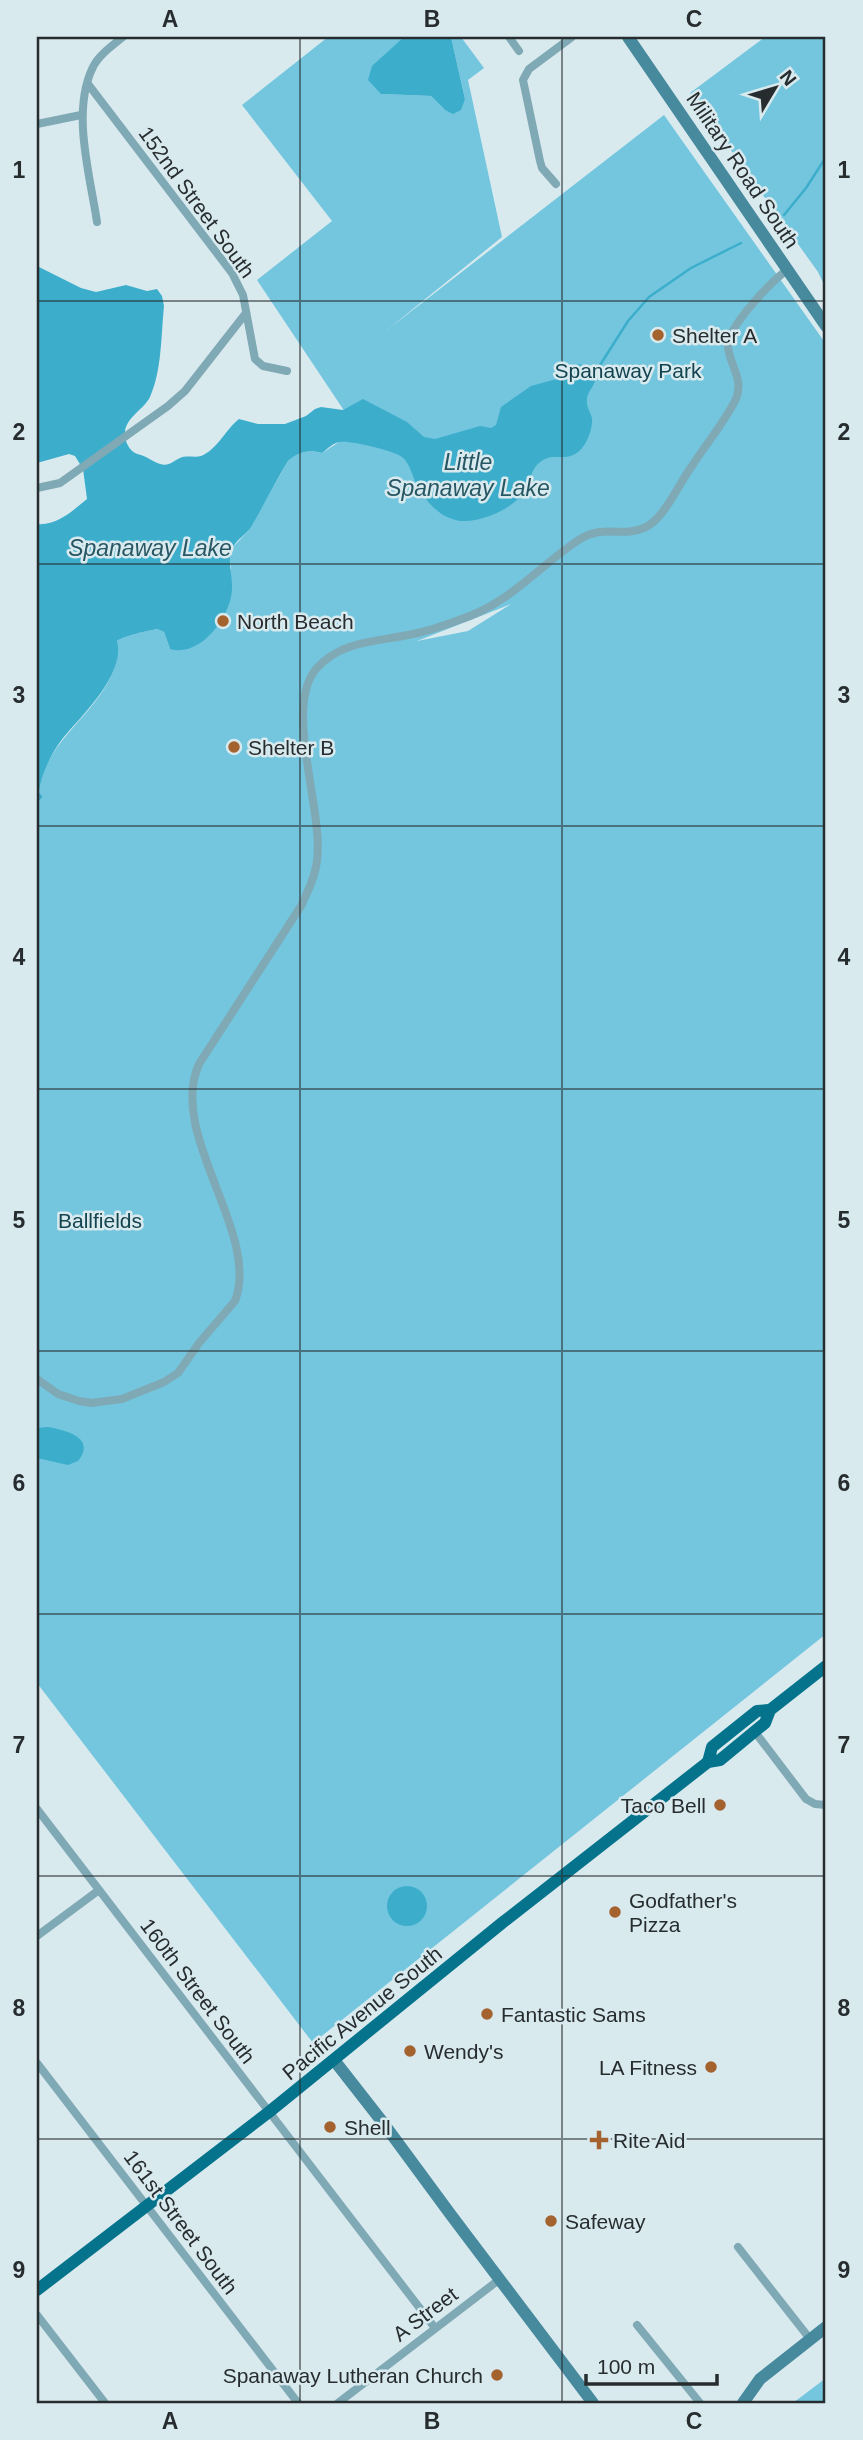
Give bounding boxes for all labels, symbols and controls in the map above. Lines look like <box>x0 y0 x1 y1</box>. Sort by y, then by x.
text: A <box>162 6 178 32</box>
text: B <box>424 6 440 32</box>
text: C <box>686 6 702 32</box>
north arrow <box>740 52 810 122</box>
text: N <box>776 66 801 90</box>
street label: Military Road South <box>682 88 804 252</box>
street label: 152nd Street South <box>135 122 259 282</box>
text: 1 <box>13 157 26 183</box>
text: 1 <box>838 157 851 183</box>
place label: Shelter A <box>672 324 757 347</box>
marker: Shelter A <box>650 327 666 343</box>
park label: Spanaway Park <box>554 359 702 382</box>
text: 2 <box>13 419 25 445</box>
text: 2 <box>838 419 850 445</box>
water label: Little Spanaway Lake <box>386 449 550 501</box>
water label: Spanaway Lake <box>68 535 232 561</box>
place label: North Beach <box>237 610 354 633</box>
marker: North Beach <box>215 613 231 629</box>
text: 3 <box>13 682 25 708</box>
text: 3 <box>838 682 850 708</box>
place label: Shelter B <box>248 736 334 759</box>
marker: Shelter B <box>226 739 242 755</box>
text: 4 <box>13 944 26 970</box>
text: 4 <box>838 944 851 970</box>
text: 5 <box>13 1207 26 1233</box>
text: 5 <box>838 1207 851 1233</box>
park label: Ballfields <box>58 1209 142 1232</box>
text: 6 <box>13 1470 25 1496</box>
text: 6 <box>838 1470 850 1496</box>
text: 7 <box>13 1732 25 1758</box>
text: 7 <box>838 1732 850 1758</box>
place label: Taco Bell <box>621 1794 706 1817</box>
marker: Taco Bell <box>712 1797 728 1813</box>
place label: Godfather's Pizza <box>629 1889 737 1936</box>
marker: Godfather's Pizza <box>607 1904 623 1920</box>
street label: 160th Street South <box>136 1914 260 2068</box>
street label: Pacific Avenue South <box>278 1942 446 2084</box>
text: 8 <box>13 1995 26 2021</box>
text: 8 <box>838 1995 851 2021</box>
place label: Fantastic Sams <box>501 2003 646 2026</box>
marker: Fantastic Sams <box>479 2006 495 2022</box>
place label: Wendy's <box>424 2040 504 2063</box>
marker: Wendy's <box>402 2043 418 2059</box>
place label: LA Fitness <box>599 2056 697 2079</box>
marker: LA Fitness <box>703 2059 719 2075</box>
place label: Shell <box>344 2116 391 2139</box>
marker: Shell <box>322 2119 338 2135</box>
place label: Rite Aid <box>613 2129 685 2152</box>
marker: Rite Aid <box>591 2132 607 2148</box>
street label: 161st Street South <box>119 2146 243 2298</box>
place label: Safeway <box>565 2210 646 2233</box>
marker: Safeway <box>543 2213 559 2229</box>
text: 9 <box>13 2257 25 2283</box>
text: 9 <box>838 2257 850 2283</box>
street label: A Street <box>388 2282 462 2346</box>
scale bar <box>586 2342 718 2386</box>
text: 100 m <box>597 2355 655 2378</box>
place label: Spanaway Lutheran Church <box>223 2364 483 2387</box>
marker: Spanaway Lutheran Church <box>489 2367 505 2383</box>
text: A <box>162 2408 178 2434</box>
text: B <box>424 2408 440 2434</box>
text: C <box>686 2408 702 2434</box>

